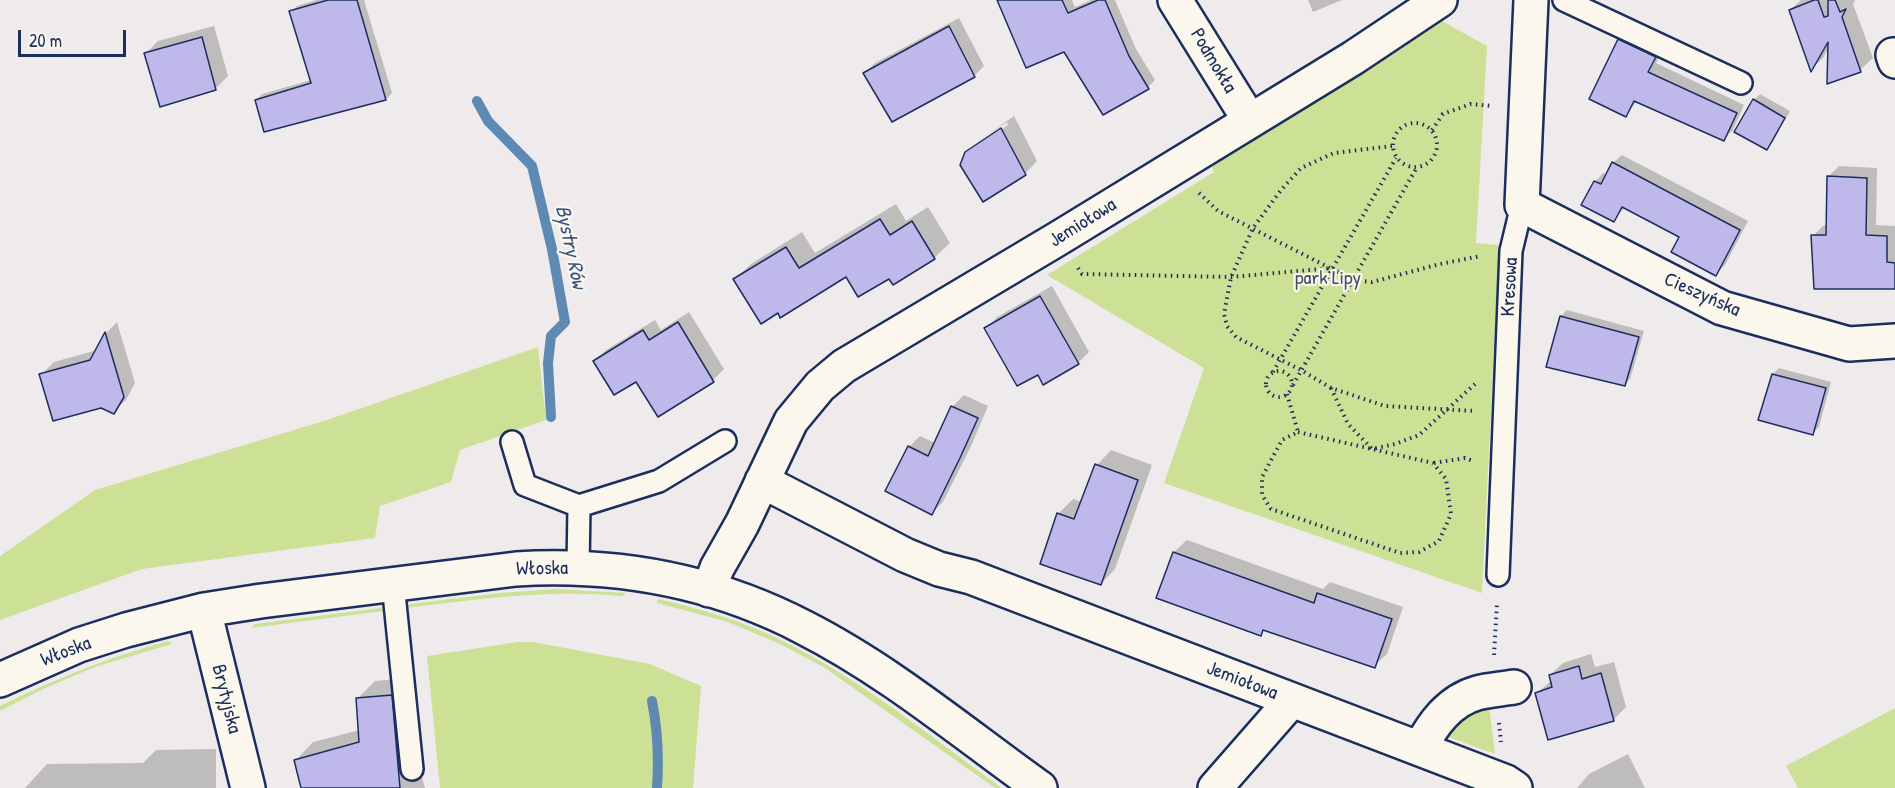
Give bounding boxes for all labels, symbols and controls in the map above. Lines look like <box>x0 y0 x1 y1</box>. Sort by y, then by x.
scale bar <box>21 18 129 56</box>
street label: Podmokła <box>1184 24 1242 98</box>
text: 20 m <box>29 28 62 53</box>
street label: Jemiołowa <box>1045 193 1121 253</box>
water label: Bystry Rów <box>549 203 591 291</box>
street label: Kresowa <box>1496 257 1524 317</box>
park label: park Lipy <box>1295 267 1361 291</box>
street label: Cieszyńska <box>1660 268 1744 322</box>
street label: Włoska <box>516 557 568 581</box>
street label: Włoska <box>38 632 94 672</box>
street label: Jemiołowa <box>1203 656 1281 706</box>
street label: Brytyjska <box>206 662 246 736</box>

